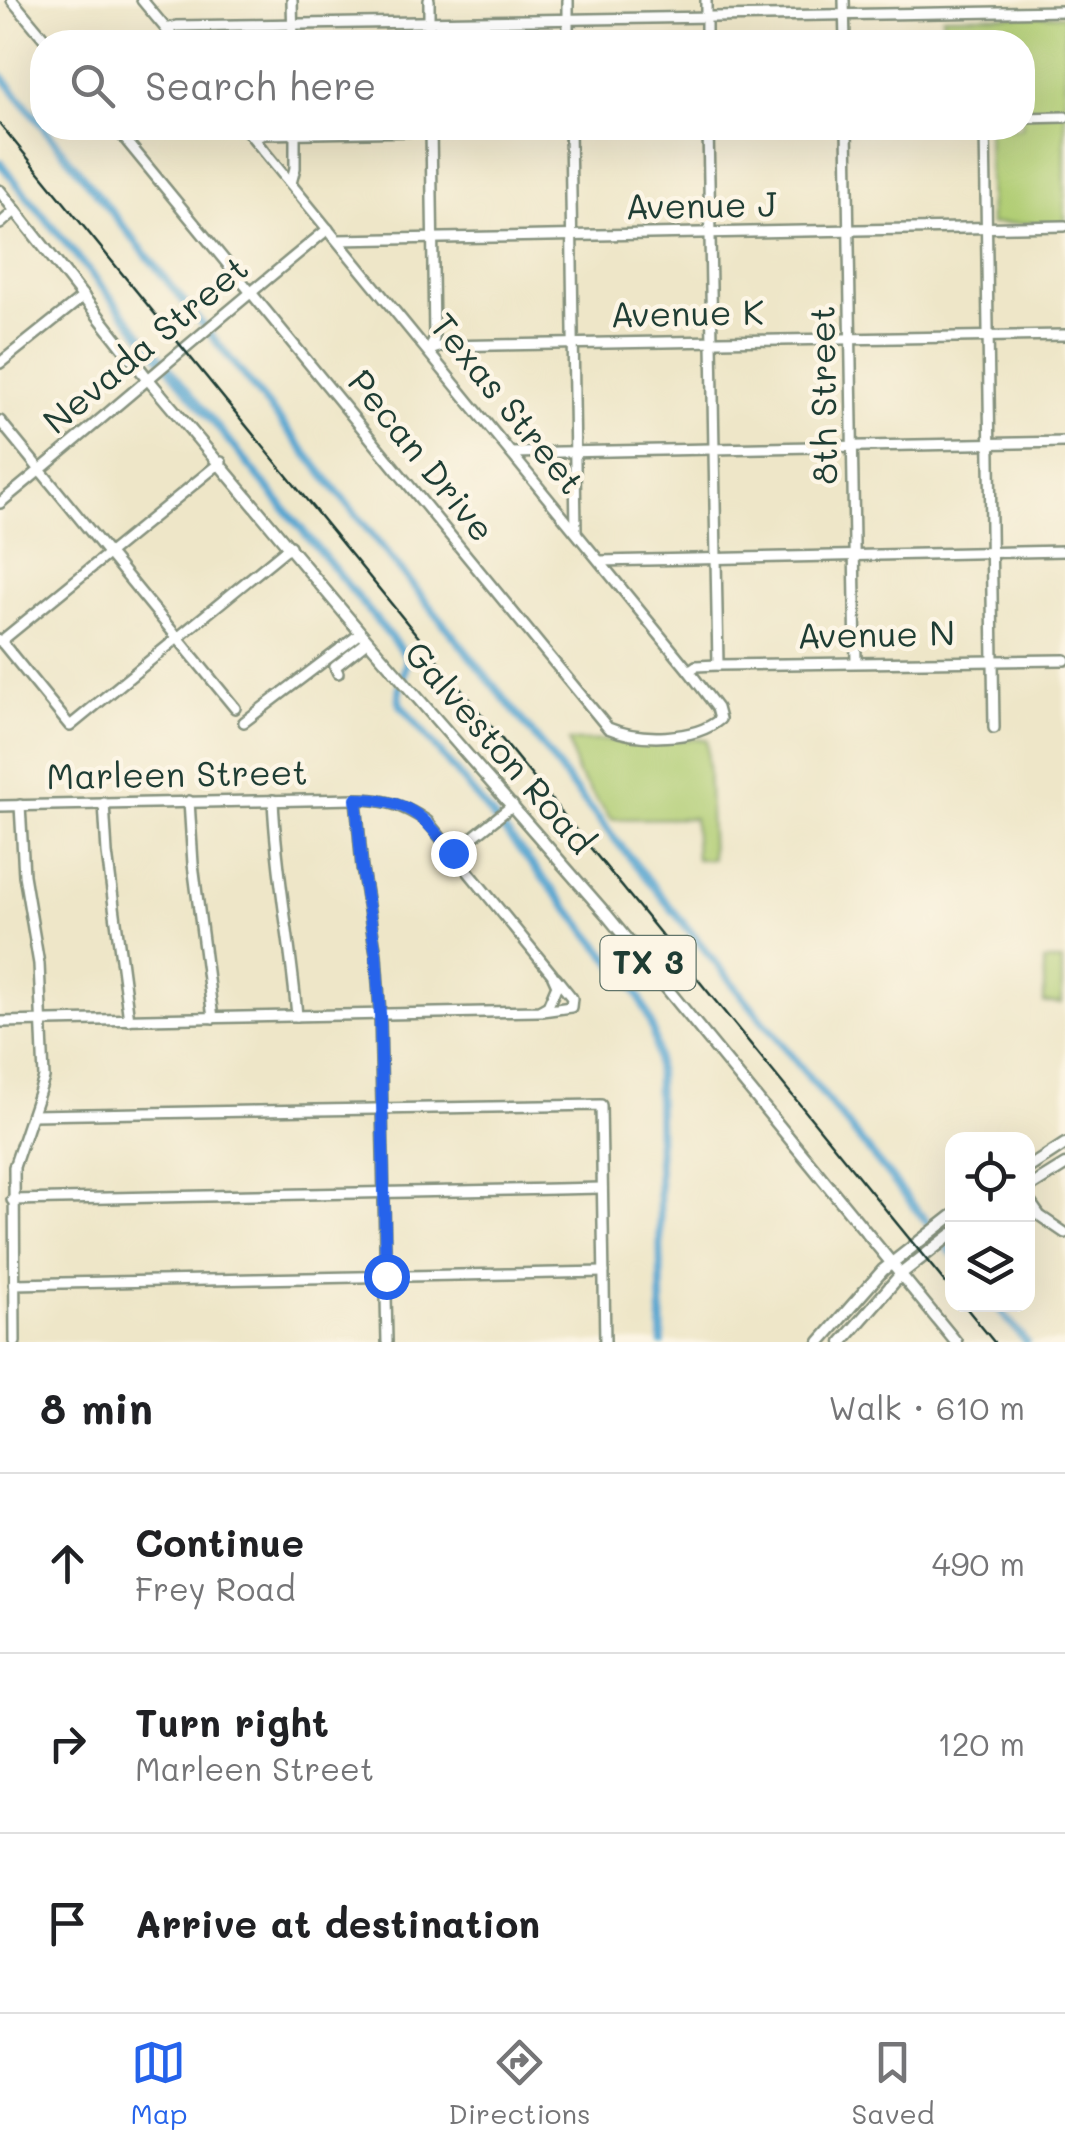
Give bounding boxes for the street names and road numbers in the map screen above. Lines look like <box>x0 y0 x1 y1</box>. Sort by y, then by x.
street label: Avenue J <box>625 180 777 228</box>
street label: Nevada Street <box>32 244 257 443</box>
street label: Avenue K <box>610 288 764 336</box>
street label: Texas Street <box>421 303 596 503</box>
street label: 8th Street <box>797 305 847 485</box>
street label: Pecan Drive <box>339 359 506 550</box>
street label: Avenue N <box>797 609 955 657</box>
street label: Galveston Road <box>395 631 606 863</box>
street label: Marleen Street <box>46 748 308 798</box>
road number: TX 3 <box>600 936 696 990</box>

